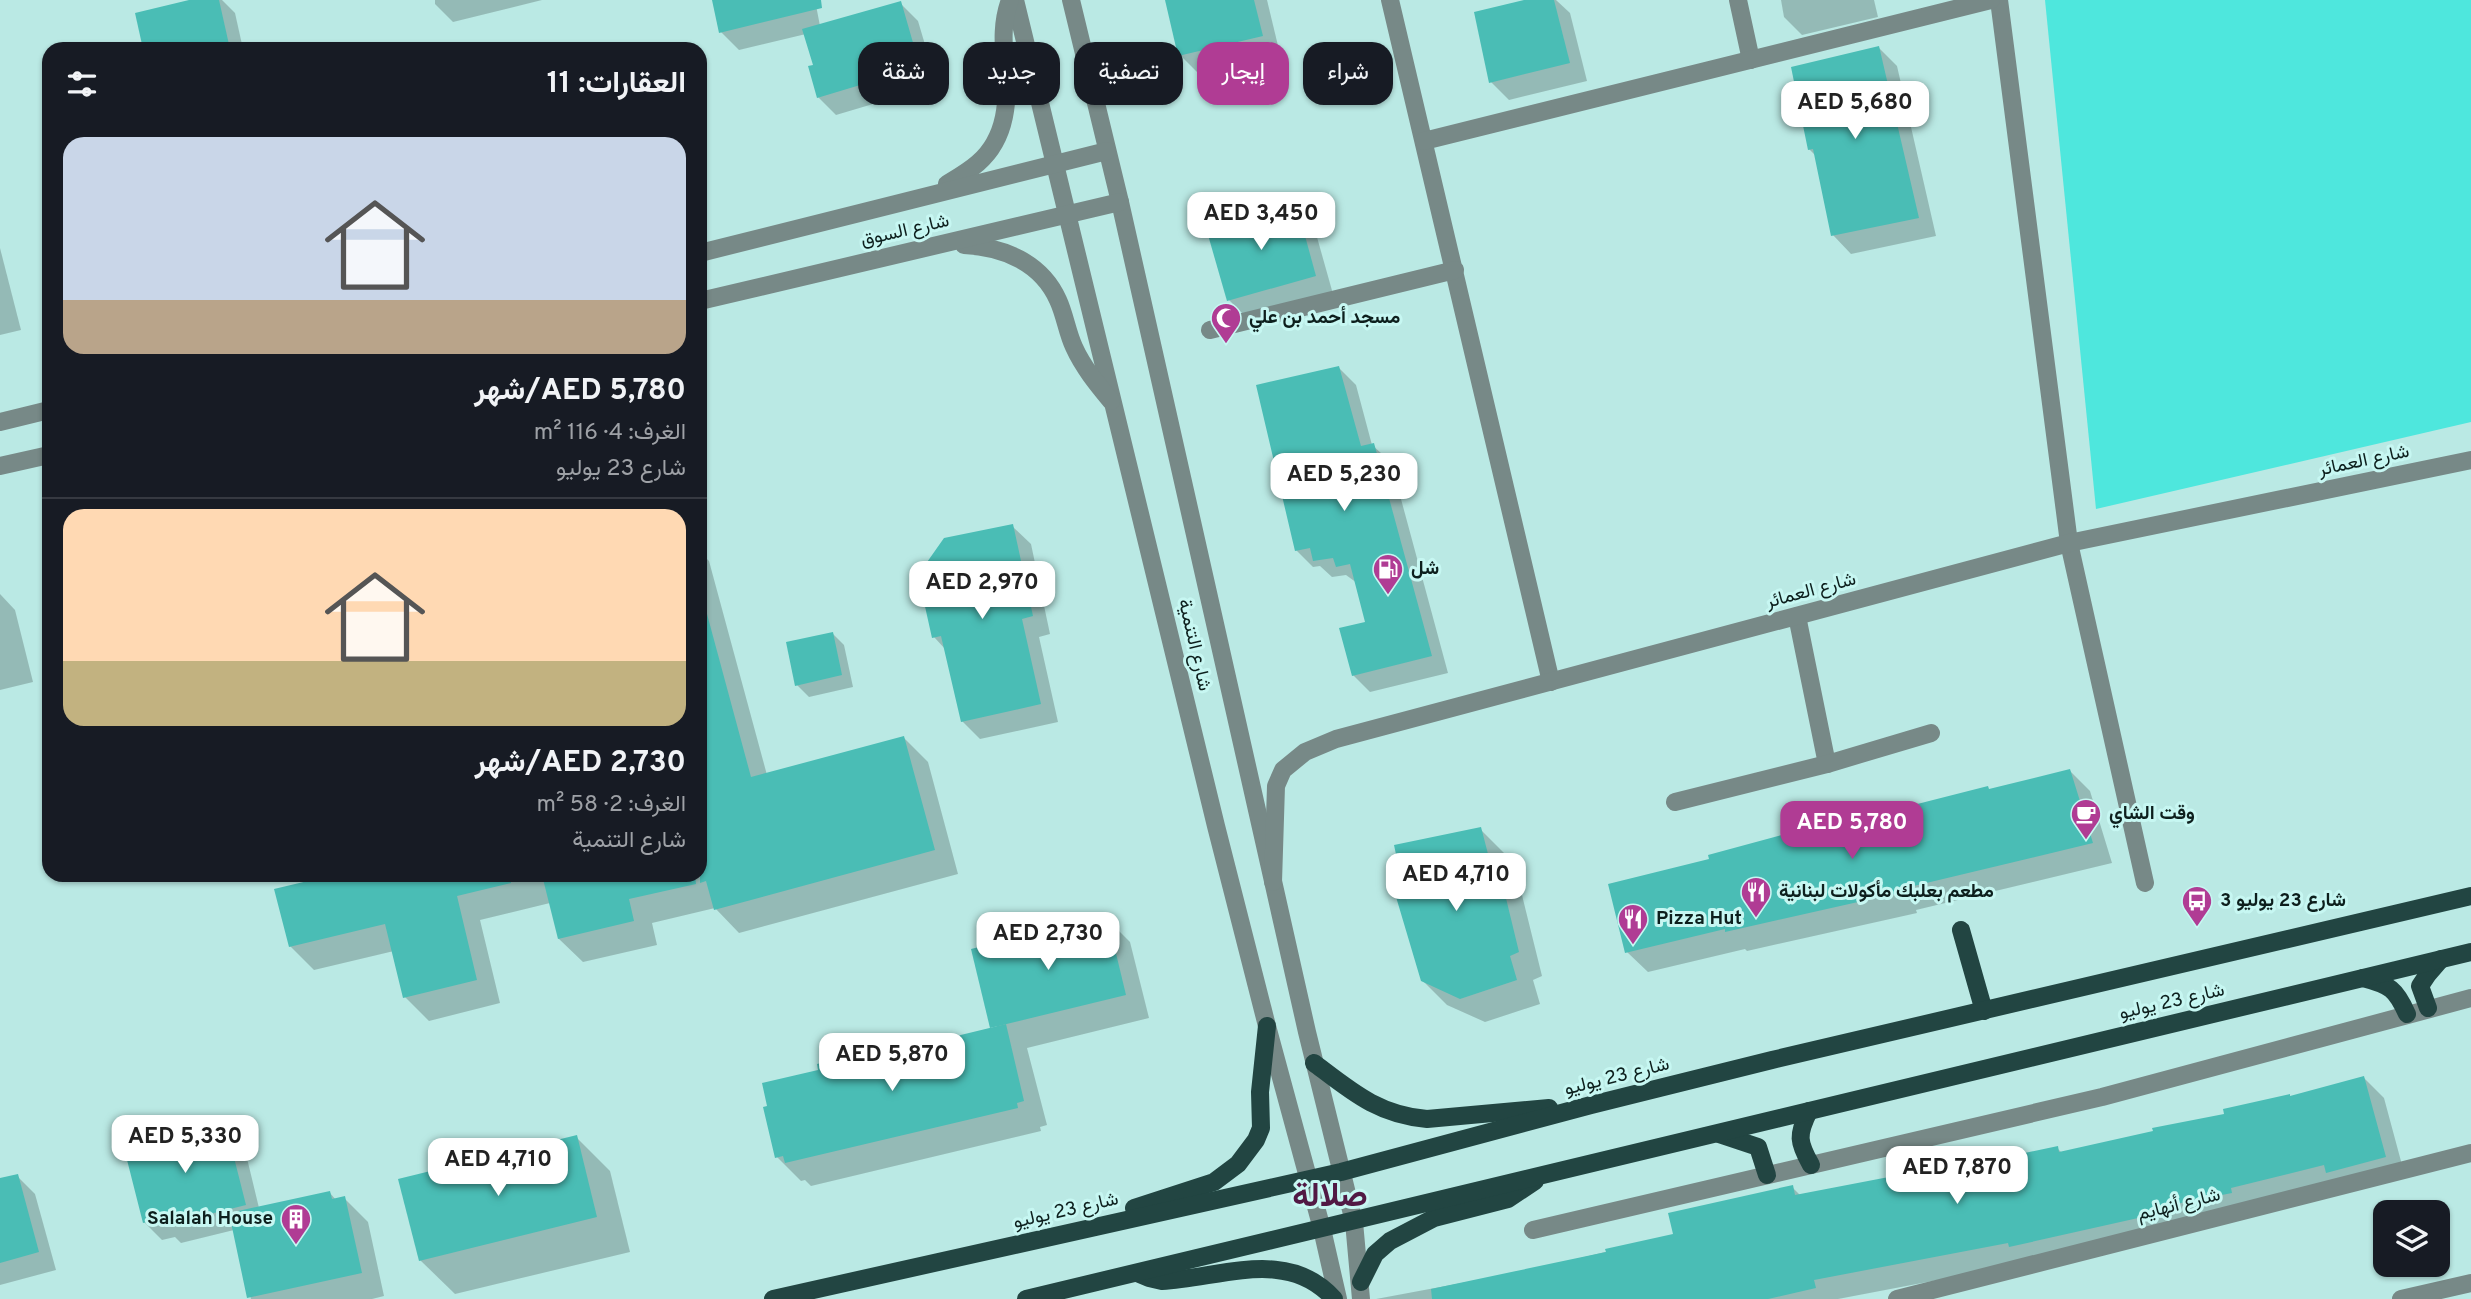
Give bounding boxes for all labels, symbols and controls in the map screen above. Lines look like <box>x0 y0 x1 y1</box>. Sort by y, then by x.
chip: شقة <box>858 42 949 105</box>
chip: جديد <box>963 42 1060 105</box>
chip: تصفية <box>1074 42 1183 105</box>
chip: إيجار <box>1197 42 1289 105</box>
chip: شراء <box>1303 42 1393 105</box>
icon: filters <box>63 65 101 103</box>
text: العقارات: 11 <box>547 66 686 103</box>
pin: AED 5,680 <box>1775 82 1935 141</box>
text: AED 5,680 <box>1797 89 1913 118</box>
icon: home <box>312 182 438 308</box>
pin: AED 3,450 <box>1181 192 1341 252</box>
text: AED 3,450 <box>1203 200 1319 229</box>
street label: شارع السوق <box>858 209 952 253</box>
mosque icon: مسجد أحمد بن علي <box>1209 301 1243 345</box>
place label: مسجد أحمد بن علي <box>1249 306 1400 333</box>
text: AED 5,780/شهر <box>474 373 686 410</box>
text: الغرف: 4 · 116 m² <box>534 419 686 448</box>
street label: شارع العمائر <box>2315 440 2412 483</box>
pin: AED 5,230 <box>1264 454 1424 513</box>
text: شارع 23 يوليو <box>556 455 686 484</box>
text: AED 5,230 <box>1286 461 1402 490</box>
fuel station icon: شل <box>1371 552 1405 596</box>
icon: home <box>312 554 438 680</box>
place label: شل <box>1411 557 1439 581</box>
pin: AED 2,970 <box>902 562 1062 621</box>
street label: شارع العمائر <box>1762 567 1859 615</box>
text: AED 2,970 <box>925 569 1039 598</box>
street label: شارع التنمية <box>1172 597 1216 693</box>
text: AED 2,730/شهر <box>475 745 686 782</box>
text: الغرف: 2 · 58 m² <box>537 791 686 820</box>
cafe icon: وقت الشاي <box>2069 797 2103 841</box>
pin: AED 5,780 <box>1772 802 1932 861</box>
place label: وقت الشاي <box>2109 802 2195 829</box>
text: AED 5,780 <box>1796 809 1908 838</box>
text: شارع التنمية <box>572 827 686 856</box>
pin: AED 4,710 <box>1376 853 1536 913</box>
text: AED 4,710 <box>1402 861 1510 890</box>
restaurant icon: مطعم بعلبك مأكولات لبنانية <box>1739 875 1773 919</box>
place label: مطعم بعلبك مأكولات لبنانية <box>1779 880 1994 904</box>
bus stop icon: شارع 23 يوليو 3 <box>2180 884 2214 928</box>
place label: شارع 23 يوليو 3 <box>2220 889 2346 913</box>
restaurant icon: Pizza Hut <box>1616 902 1650 946</box>
place label: Pizza Hut <box>1656 907 1742 931</box>
pin: AED 2,730 <box>968 912 1128 972</box>
text: AED 2,730 <box>992 920 1104 949</box>
street label: شارع 23 يوليو <box>2117 978 2227 1026</box>
pin: AED 5,870 <box>812 1034 972 1093</box>
text: AED 5,870 <box>835 1041 949 1070</box>
street label: شارع 23 يوليو <box>1562 1052 1672 1102</box>
pin: AED 5,330 <box>105 1116 265 1175</box>
text: AED 5,330 <box>128 1123 242 1152</box>
pin: AED 4,710 <box>418 1138 578 1198</box>
text: AED 4,710 <box>444 1146 552 1175</box>
pin: AED 7,870 <box>1877 1146 2037 1206</box>
text: AED 7,870 <box>1902 1154 2012 1183</box>
district label: صلالة <box>1292 1177 1368 1219</box>
street label: شارع أنهايم <box>2135 1183 2223 1227</box>
street label: شارع 23 يوليو <box>1011 1187 1121 1235</box>
map controls <box>2373 1200 2450 1277</box>
button: layers <box>2373 1200 2450 1277</box>
building icon: Salalah House <box>279 1202 313 1246</box>
place label: Salalah House <box>147 1207 273 1231</box>

